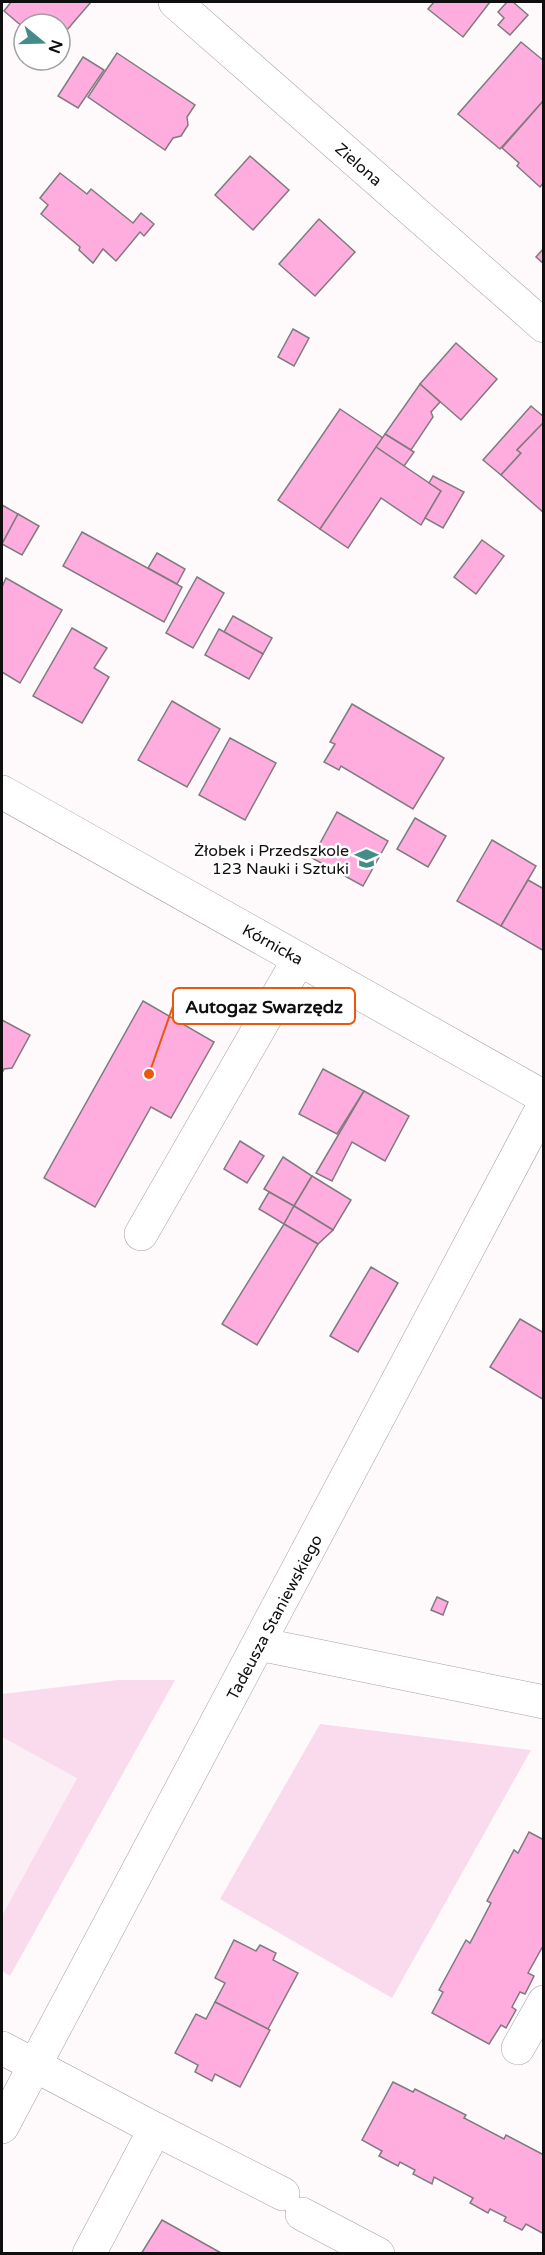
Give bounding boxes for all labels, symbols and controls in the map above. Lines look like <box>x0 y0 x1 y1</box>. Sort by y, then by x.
north arrow <box>12 12 72 72</box>
text: N <box>44 37 67 56</box>
street label: Zielona <box>331 139 386 191</box>
place label: Żłobek i Przedszkole 123 Nauki i Sztuki <box>194 841 349 879</box>
school or university icon: Żłobek i Przedszkole 123 Nauki i Sztuki <box>354 846 380 872</box>
street label: Kórnicka <box>239 920 306 970</box>
callout: Autogaz Swarzędz <box>173 988 355 1024</box>
text: Autogaz Swarzędz <box>185 996 343 1018</box>
street label: Tadeusza Staniewskiego <box>223 1531 327 1704</box>

